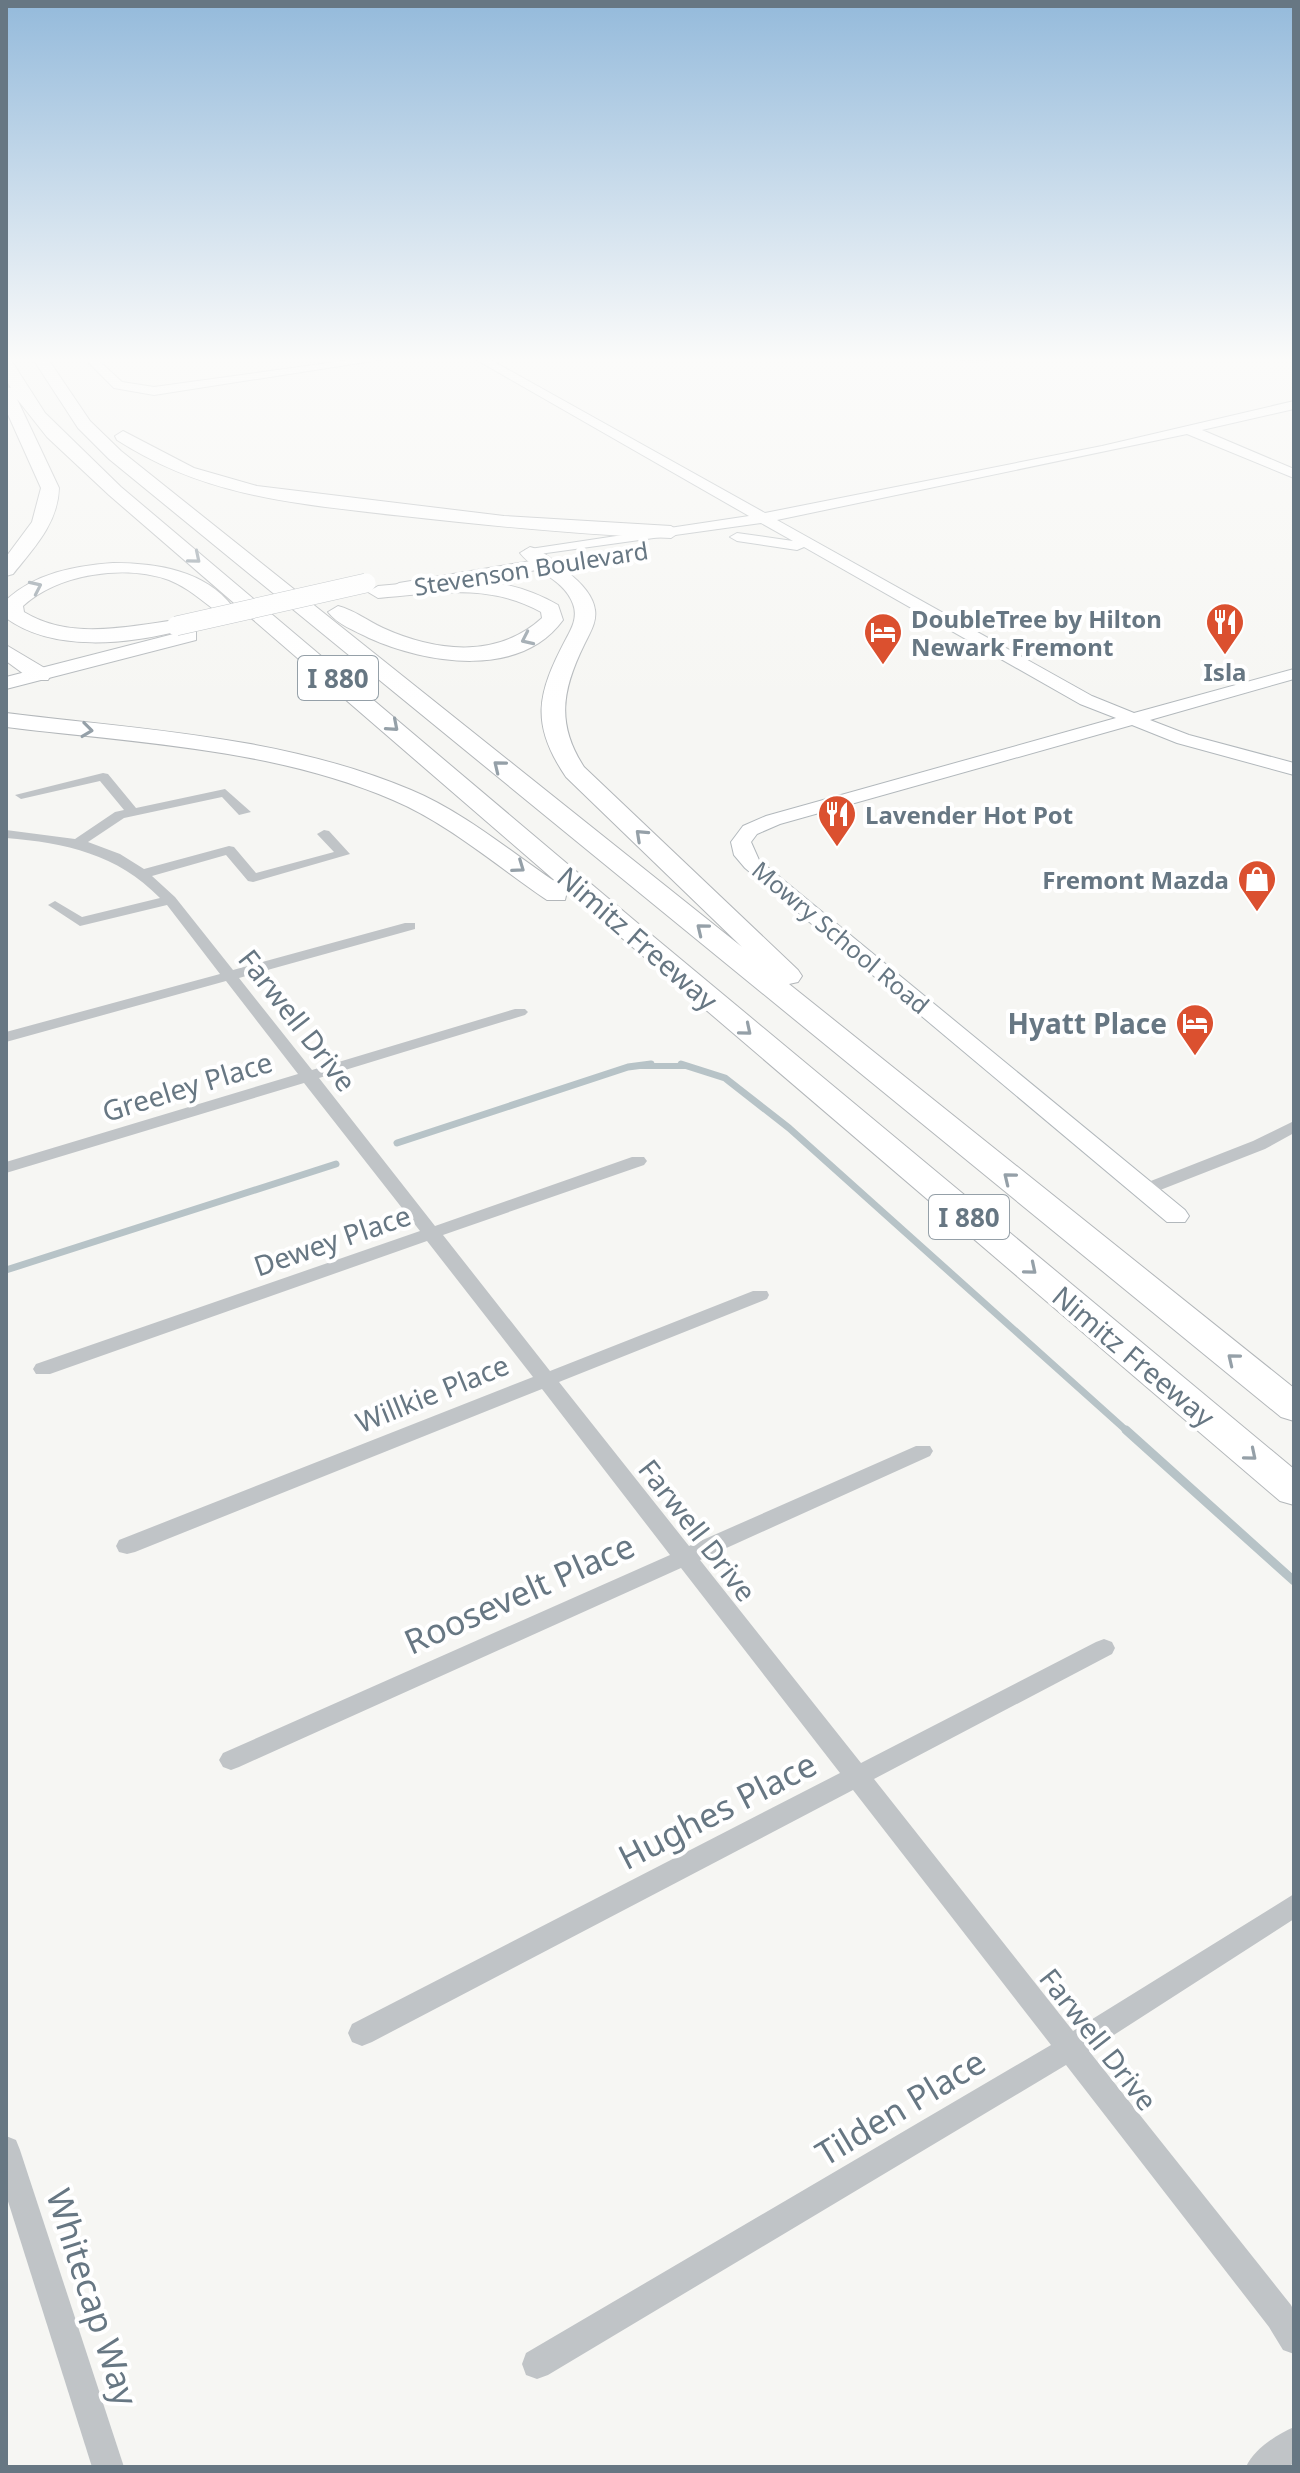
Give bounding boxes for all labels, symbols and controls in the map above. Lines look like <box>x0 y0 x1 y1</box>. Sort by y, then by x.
street label: Stevenson Boulevard <box>412 533 650 603</box>
one-way arrow <box>185 548 200 563</box>
one-way arrow <box>27 581 42 597</box>
restaurant icon: Isla <box>1204 601 1246 656</box>
place label: DoubleTree by Hilton Newark Fremont <box>911 602 1162 663</box>
hotel icon: DoubleTree by Hilton Newark Fremont <box>862 611 904 666</box>
one-way arrow <box>521 629 536 645</box>
place label: Isla <box>1204 655 1246 688</box>
road number: I 880 <box>298 656 378 700</box>
one-way arrow <box>384 716 399 731</box>
one-way arrow <box>81 721 94 738</box>
one-way arrow <box>494 761 509 776</box>
restaurant icon: Lavender Hot Pot <box>816 793 858 848</box>
place label: Lavender Hot Pot <box>865 798 1073 831</box>
one-way arrow <box>636 829 650 844</box>
street label: Mowry School Road <box>745 853 937 1021</box>
one-way arrow <box>510 857 524 872</box>
street label: Nimitz Freeway <box>550 858 727 1019</box>
shop icon: Fremont Mazda <box>1236 858 1278 913</box>
place label: Fremont Mazda <box>1042 863 1229 896</box>
one-way arrow <box>696 924 711 939</box>
street label: Farwell Drive <box>231 941 365 1099</box>
hotel icon: Hyatt Place <box>1174 1002 1216 1057</box>
place label: Hyatt Place <box>1008 1004 1167 1042</box>
one-way arrow <box>737 1020 752 1035</box>
street label: Greeley Place <box>97 1042 277 1130</box>
one-way arrow <box>1004 1173 1019 1188</box>
street label: Dewey Place <box>248 1195 416 1285</box>
road number: I 880 <box>929 1195 1009 1239</box>
one-way arrow <box>1022 1259 1036 1274</box>
street label: Nimitz Freeway <box>1045 1277 1224 1436</box>
street label: Willkie Place <box>350 1345 514 1441</box>
one-way arrow <box>1228 1354 1242 1369</box>
one-way arrow <box>1242 1445 1257 1460</box>
street label: Farwell Drive <box>631 1451 765 1609</box>
street label: Roosevelt Place <box>397 1522 641 1664</box>
street label: Hughes Place <box>610 1740 824 1880</box>
street label: Farwell Drive <box>1032 1960 1166 2118</box>
street label: Tilden Place <box>807 2038 993 2176</box>
street label: Whitecap Way <box>36 2183 150 2412</box>

